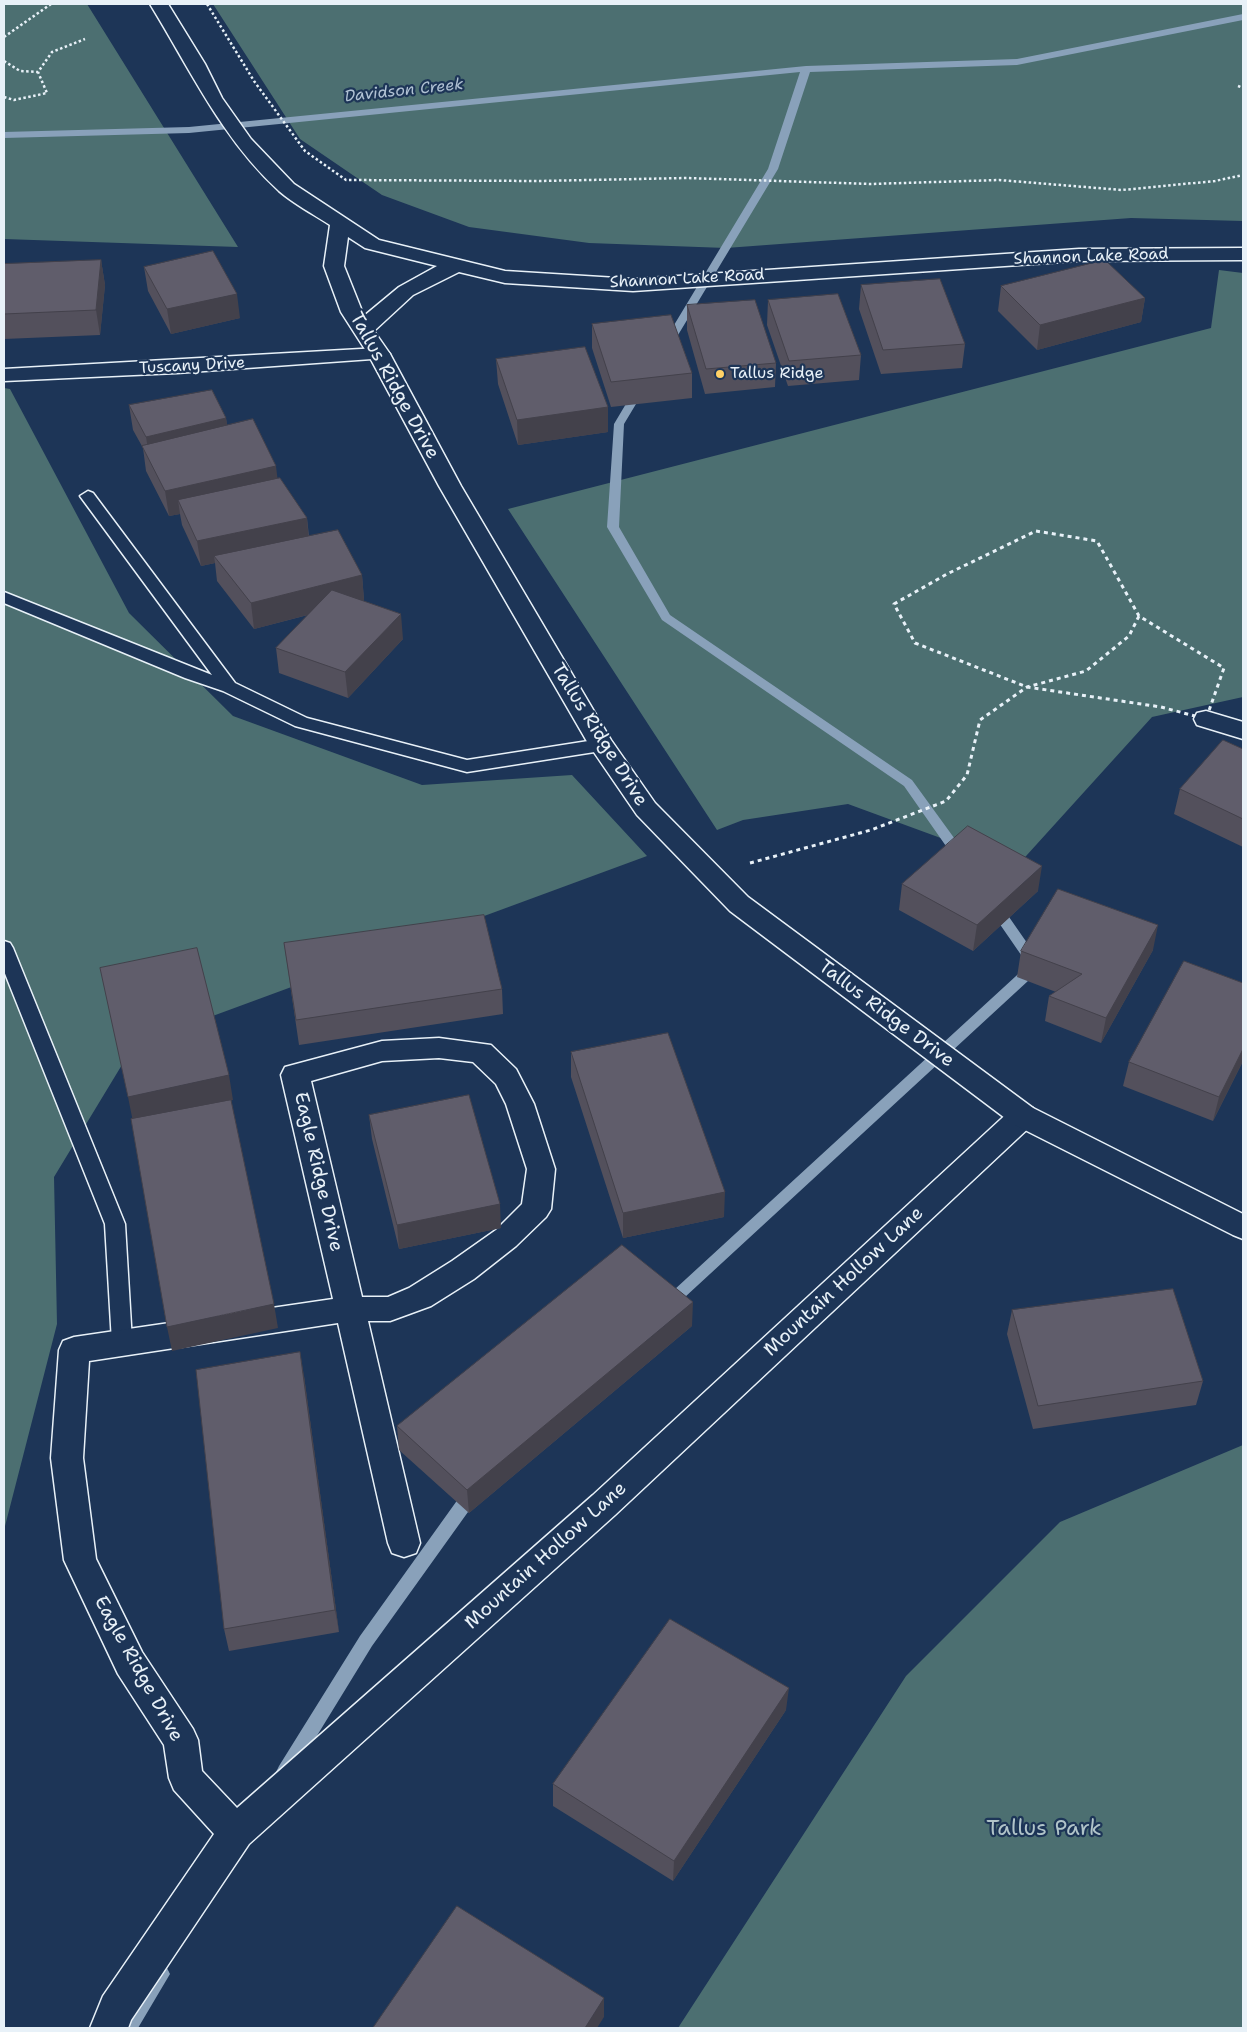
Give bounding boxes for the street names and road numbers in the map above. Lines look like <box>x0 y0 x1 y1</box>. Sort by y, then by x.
street label: Shannon Lake Road <box>1013 245 1169 269</box>
street label: Shannon Lake Road <box>609 265 765 293</box>
street label: Tallus Ridge Drive <box>344 309 444 463</box>
street label: Tuscany Drive <box>139 354 245 378</box>
street label: Tallus Ridge Drive <box>546 659 652 811</box>
street label: Tallus Ridge Drive <box>814 955 958 1073</box>
street label: Eagle Ridge Drive <box>289 1090 347 1254</box>
street label: Mountain Hollow Lane <box>760 1202 928 1362</box>
street label: Mountain Hollow Lane <box>460 1477 632 1635</box>
street label: Eagle Ridge Drive <box>89 1592 187 1746</box>

